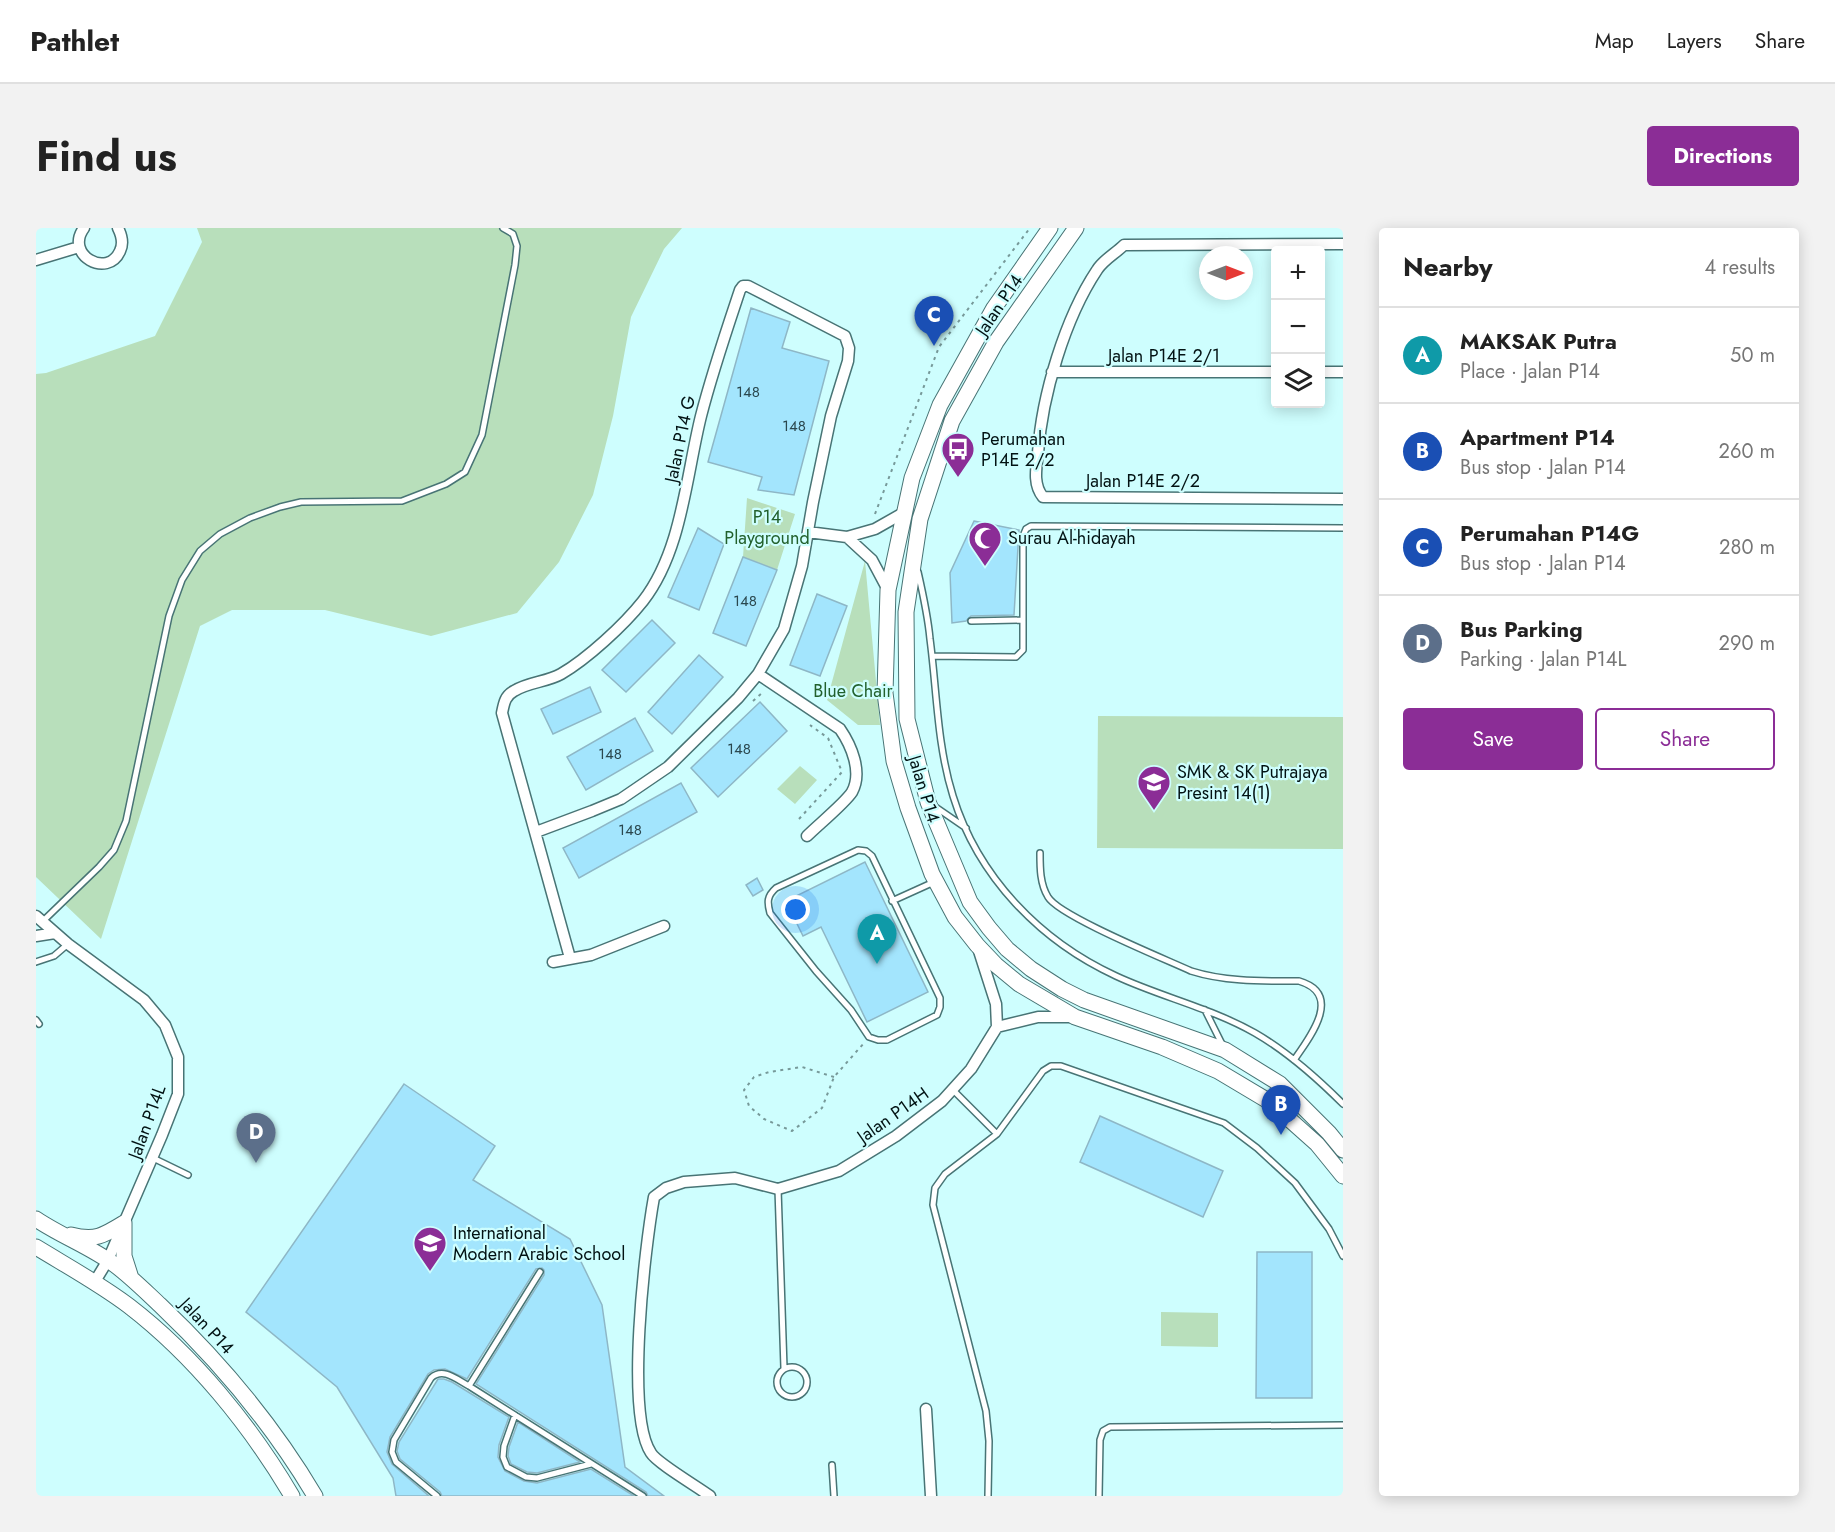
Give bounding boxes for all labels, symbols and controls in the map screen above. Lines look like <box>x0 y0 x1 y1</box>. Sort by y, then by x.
text: Pathlet <box>30 21 119 62</box>
text: Map <box>1595 26 1634 56</box>
text: Layers <box>1667 26 1722 56</box>
text: Share <box>1755 26 1805 56</box>
text: Find us <box>36 126 177 187</box>
button: Directions <box>1647 126 1799 186</box>
north arrow <box>1199 246 1253 300</box>
map controls <box>1271 246 1325 408</box>
button: + <box>1271 246 1325 300</box>
text: Nearby <box>1403 248 1492 286</box>
text: 4 results <box>1704 253 1775 282</box>
street label: Jalan P14 <box>968 269 1029 343</box>
pin: C <box>914 296 954 346</box>
button: − <box>1271 300 1325 354</box>
text: MAKSAK Putra <box>1460 325 1617 357</box>
text: A <box>1415 341 1430 370</box>
text: 50 m <box>1730 341 1775 370</box>
street label: Jalan P14E 2/1 <box>1106 343 1220 369</box>
button: layers <box>1271 354 1325 408</box>
text: Place · Jalan P14 <box>1460 357 1600 386</box>
house number: 148 <box>736 381 760 403</box>
street label: Jalan P14 G <box>658 393 702 487</box>
house number: 148 <box>782 415 806 437</box>
text: Apartment P14 <box>1460 421 1615 453</box>
place label: Perumahan P14E 2/2 <box>981 426 1065 473</box>
bus stop icon: Perumahan P14E 2/2 <box>940 431 976 478</box>
text: B <box>1416 437 1429 466</box>
text: 260 m <box>1719 437 1775 466</box>
text: Bus stop · Jalan P14 <box>1460 453 1626 482</box>
street label: Jalan P14E 2/2 <box>1084 468 1200 494</box>
park label: P14 Playground <box>724 504 810 551</box>
text: Perumahan P14G <box>1460 517 1639 549</box>
mosque icon: Surau Al-hidayah <box>967 520 1003 567</box>
place label: Surau Al-hidayah <box>1008 525 1136 551</box>
text: C <box>1415 533 1430 562</box>
text: 280 m <box>1719 533 1775 562</box>
text: Bus stop · Jalan P14 <box>1460 549 1626 578</box>
house number: 148 <box>733 590 757 612</box>
text: Bus Parking <box>1460 613 1583 645</box>
text: D <box>1415 629 1430 658</box>
text: 290 m <box>1719 629 1775 658</box>
text: Parking · Jalan P14L <box>1460 645 1627 674</box>
park label: Blue Chair <box>813 678 894 704</box>
button: Save <box>1403 708 1583 770</box>
button: Share <box>1595 708 1775 770</box>
house number: 148 <box>727 738 751 760</box>
house number: 148 <box>598 743 622 765</box>
street label: Jalan P14 <box>901 750 947 826</box>
place label: SMK & SK Putrajaya Presint 14(1) <box>1177 759 1328 806</box>
school or university icon: SMK & SK Putrajaya Presint 14(1) <box>1136 764 1172 811</box>
house number: 148 <box>618 819 642 841</box>
your location <box>781 895 810 924</box>
pin: A <box>858 914 896 964</box>
street label: Jalan P14L <box>121 1081 172 1165</box>
street label: Jalan P14H <box>850 1081 934 1150</box>
pin: B <box>1262 1086 1300 1135</box>
pin: D <box>236 1114 276 1163</box>
place label: International Modern Arabic School <box>453 1220 625 1267</box>
school or university icon: International Modern Arabic School <box>412 1225 448 1272</box>
street label: Jalan P14 <box>173 1290 240 1360</box>

